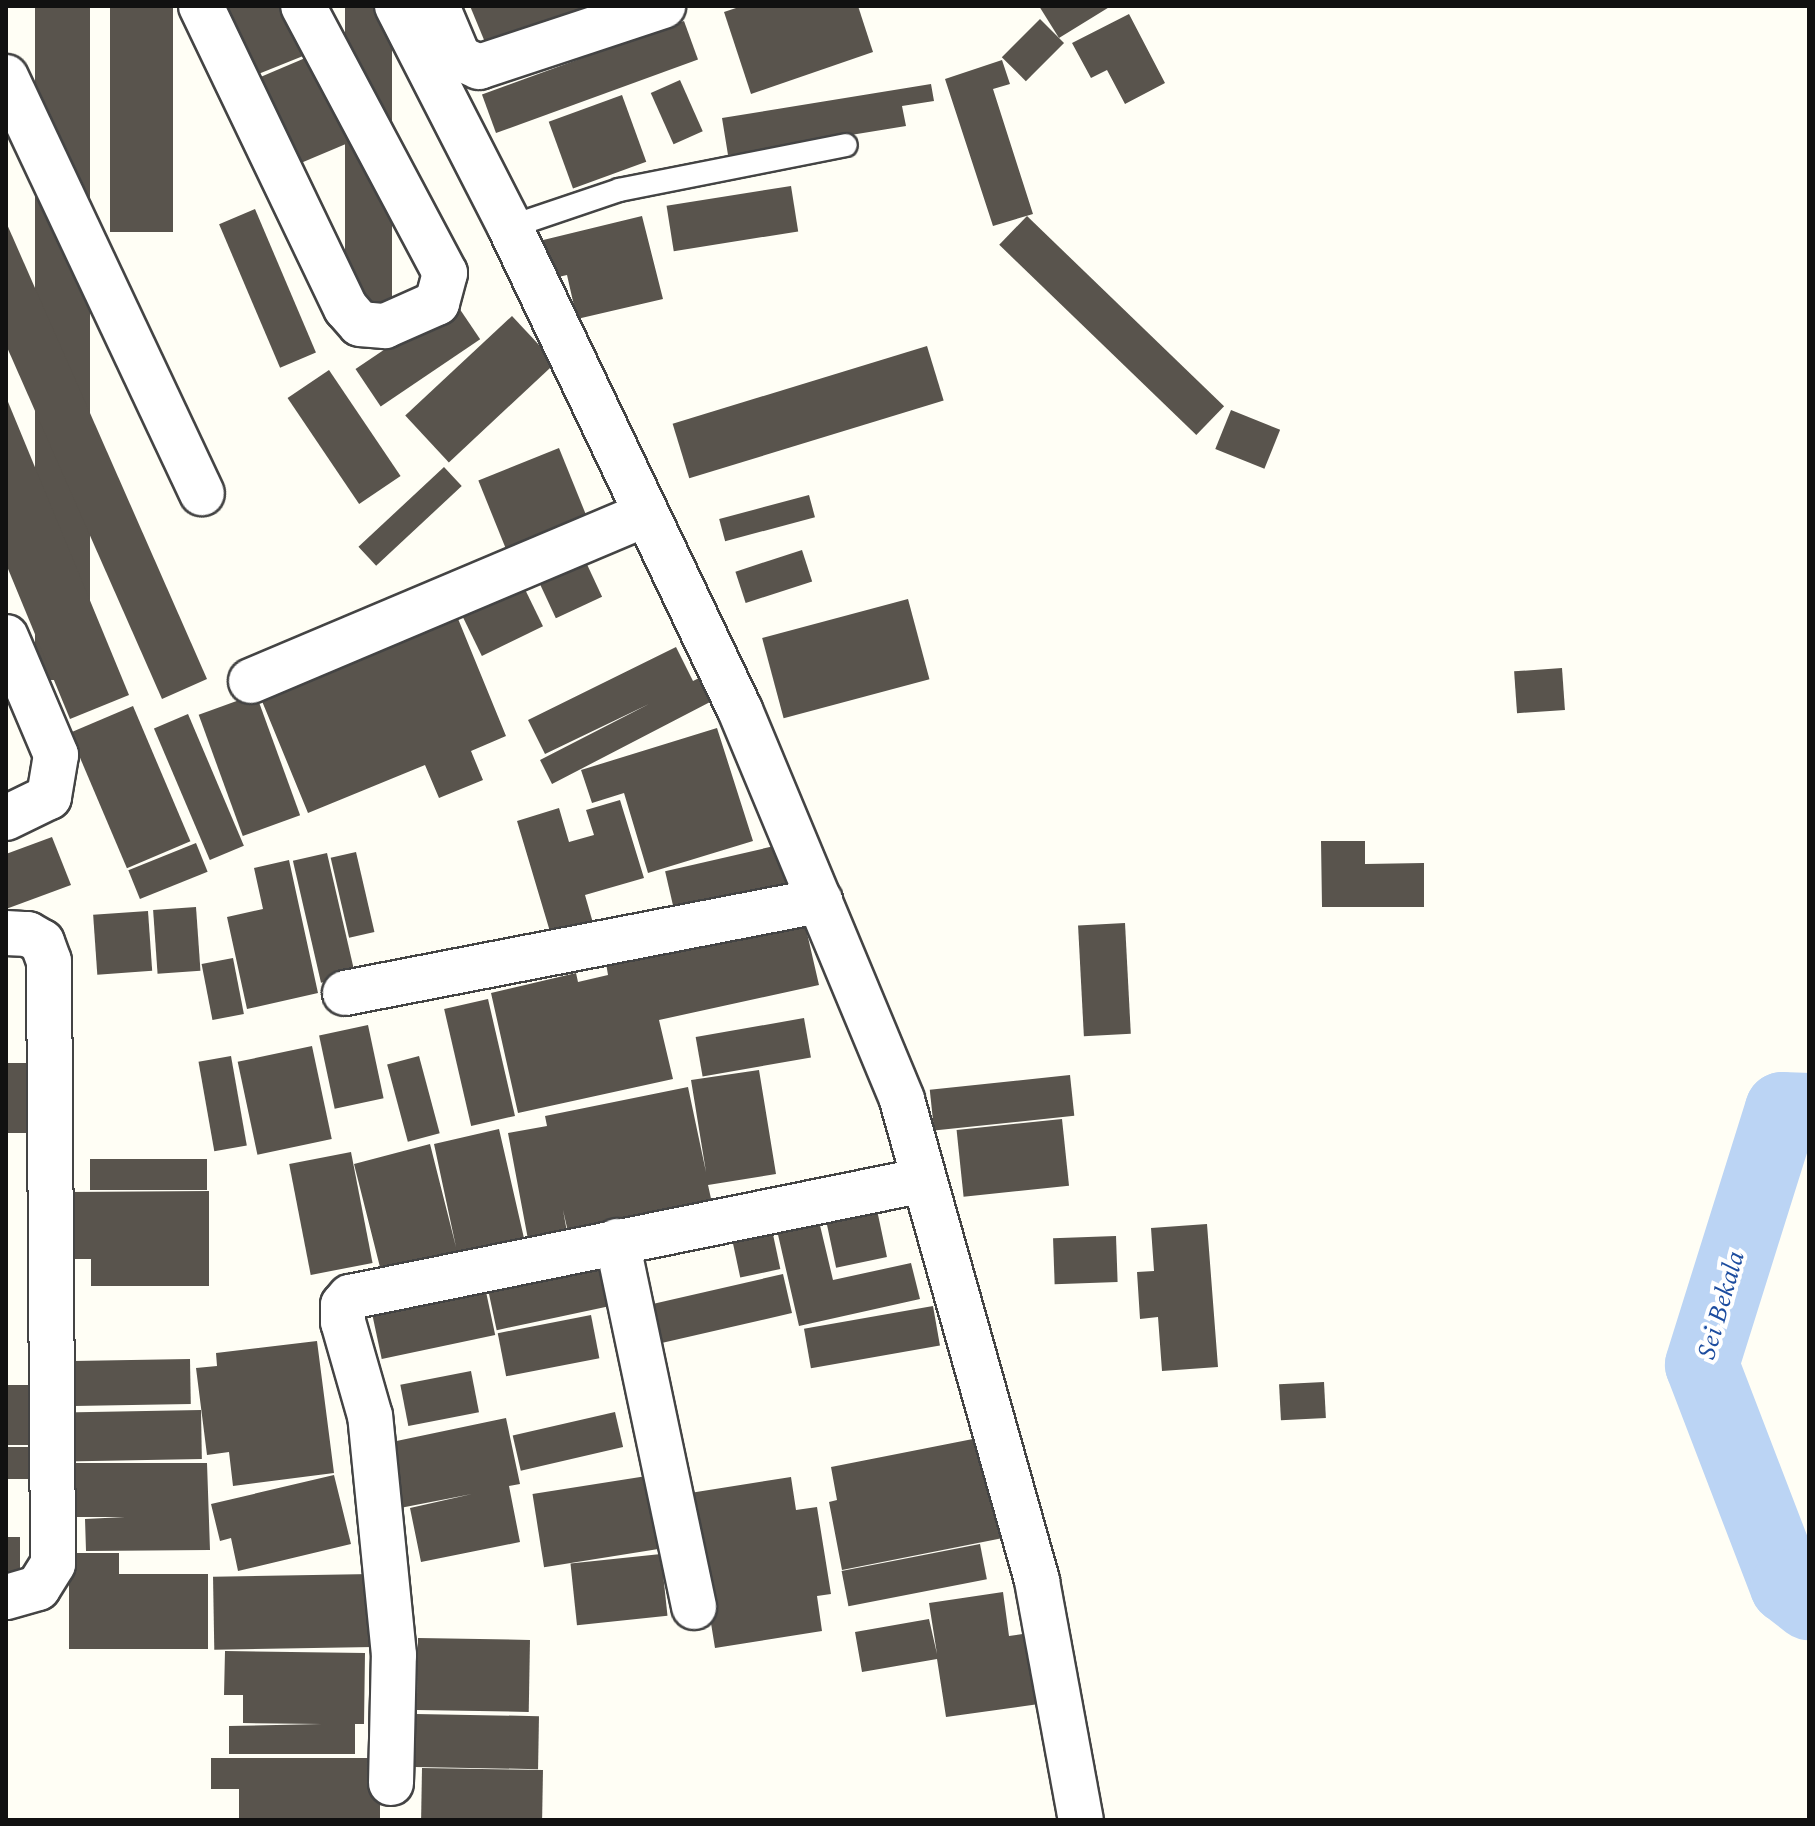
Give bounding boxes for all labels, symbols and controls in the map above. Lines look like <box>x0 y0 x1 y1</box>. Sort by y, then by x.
water label: Sei Bekala <box>1692 1248 1752 1362</box>

